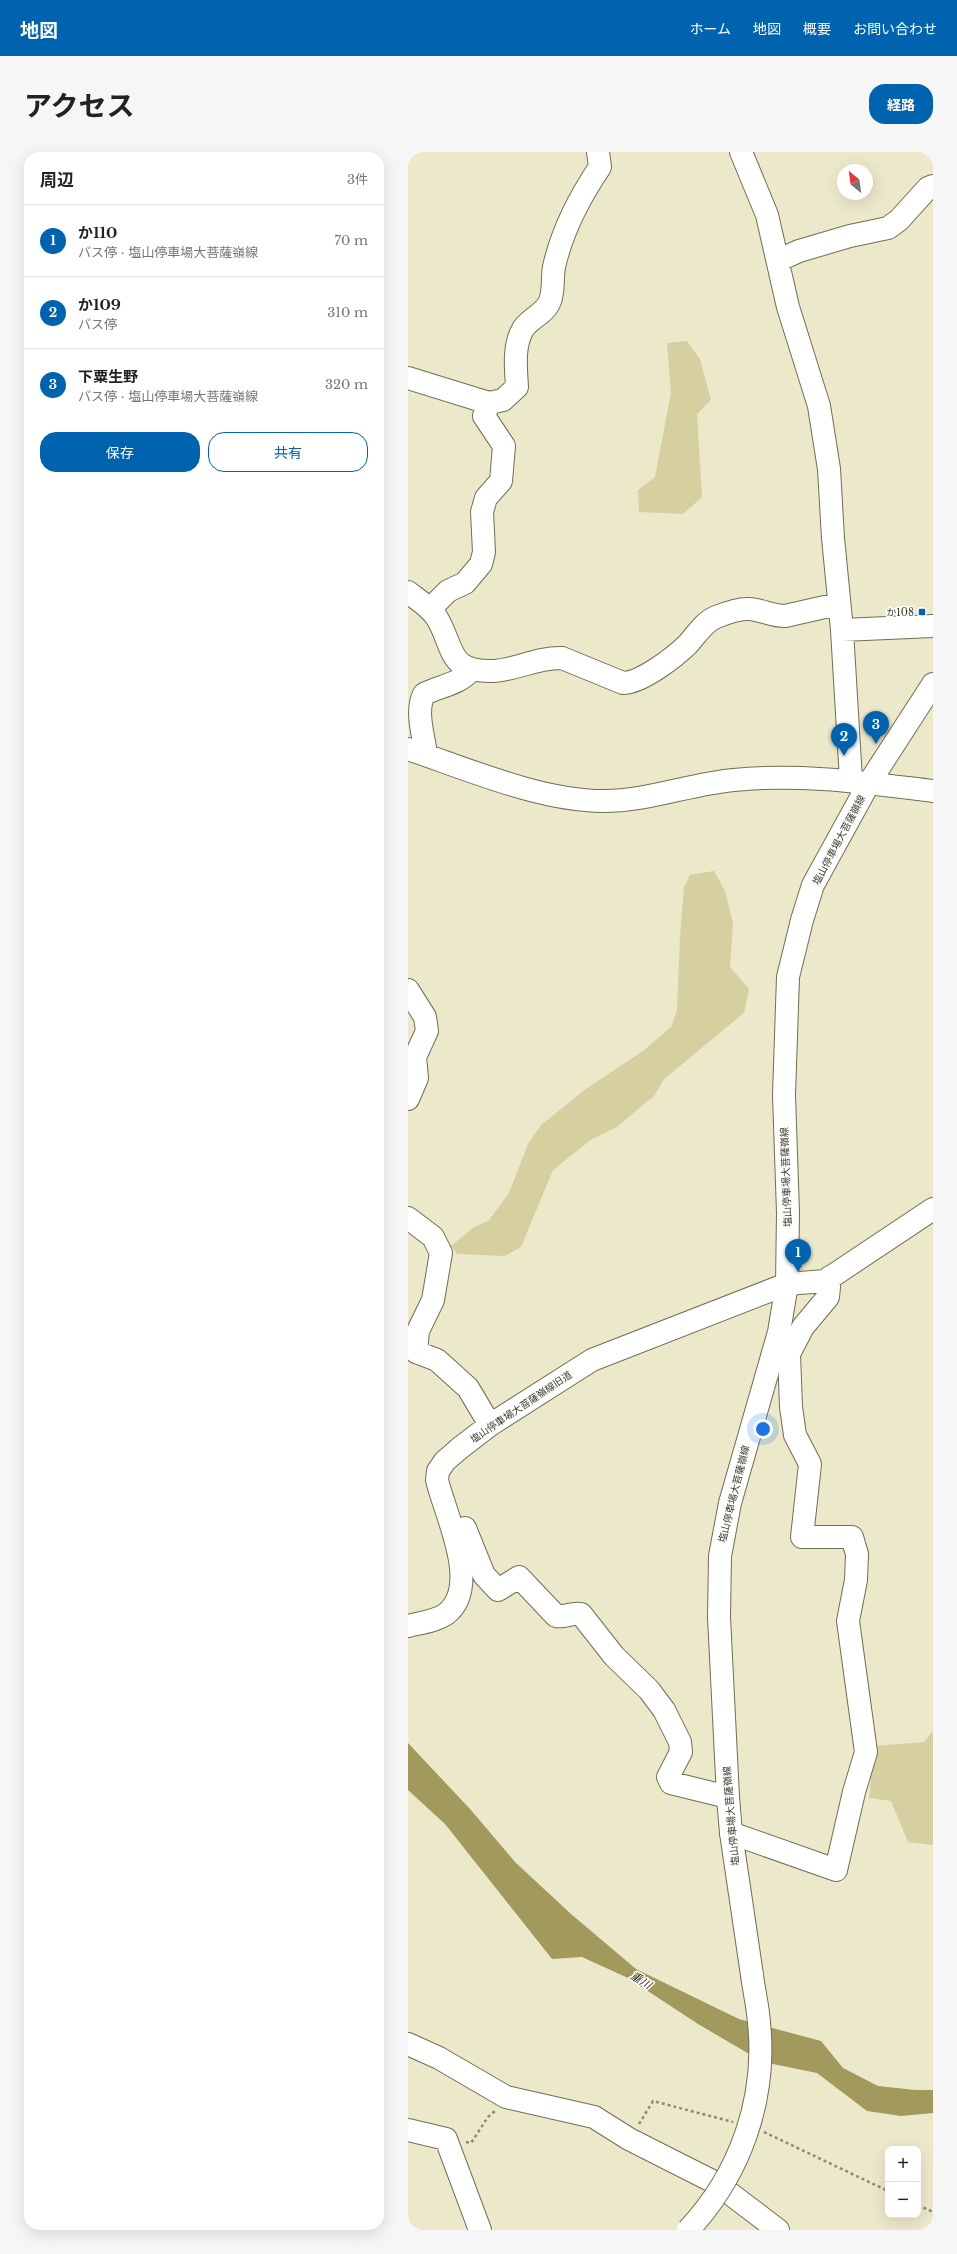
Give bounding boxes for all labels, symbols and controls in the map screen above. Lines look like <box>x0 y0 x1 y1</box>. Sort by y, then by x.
text: 地図 <box>20 19 58 42</box>
text: ホーム <box>689 20 731 38</box>
text: 地図 <box>753 20 781 38</box>
text: 概要 <box>803 20 831 38</box>
text: お問い合わせ <box>853 20 937 38</box>
button: 経路 <box>869 84 933 124</box>
text: アクセス <box>24 89 135 124</box>
north arrow <box>837 164 873 200</box>
text: 周辺 <box>40 170 74 191</box>
text: 3件 <box>347 171 368 188</box>
text: か110 <box>78 223 117 242</box>
text: 1 <box>50 232 56 249</box>
text: 70 m <box>335 232 368 249</box>
text: バス停 · 塩山停車場大菩薩嶺線 <box>78 244 258 261</box>
text: か109 <box>78 295 121 314</box>
text: 2 <box>49 304 57 321</box>
text: 310 m <box>327 304 368 321</box>
text: バス停 <box>78 316 117 333</box>
text: 下粟生野 <box>78 367 138 386</box>
text: 3 <box>49 376 57 393</box>
text: 320 m <box>325 376 368 393</box>
text: バス停 · 塩山停車場大菩薩嶺線 <box>78 388 258 405</box>
button: 保存 <box>40 432 200 472</box>
button: 共有 <box>208 432 368 472</box>
place label: か108 <box>886 606 914 619</box>
marker: か108 <box>917 607 927 617</box>
pin: 3 <box>863 711 889 744</box>
pin: 2 <box>831 723 857 756</box>
street label: 塩山停車場大菩薩嶺線 <box>810 793 868 887</box>
street label: 塩山停車場大菩薩嶺線 <box>778 1127 794 1227</box>
pin: 1 <box>785 1239 811 1272</box>
street label: 塩山停車場大菩薩嶺線旧道 <box>468 1368 574 1446</box>
your location <box>753 1419 773 1439</box>
street label: 塩山停車場大菩薩嶺線 <box>716 1444 752 1544</box>
street label: 塩山停車場大菩薩嶺線 <box>720 1766 742 1866</box>
water label: 重川 <box>628 1968 655 1992</box>
map controls <box>885 2146 921 2218</box>
button: + <box>885 2146 921 2182</box>
button: − <box>885 2182 921 2218</box>

